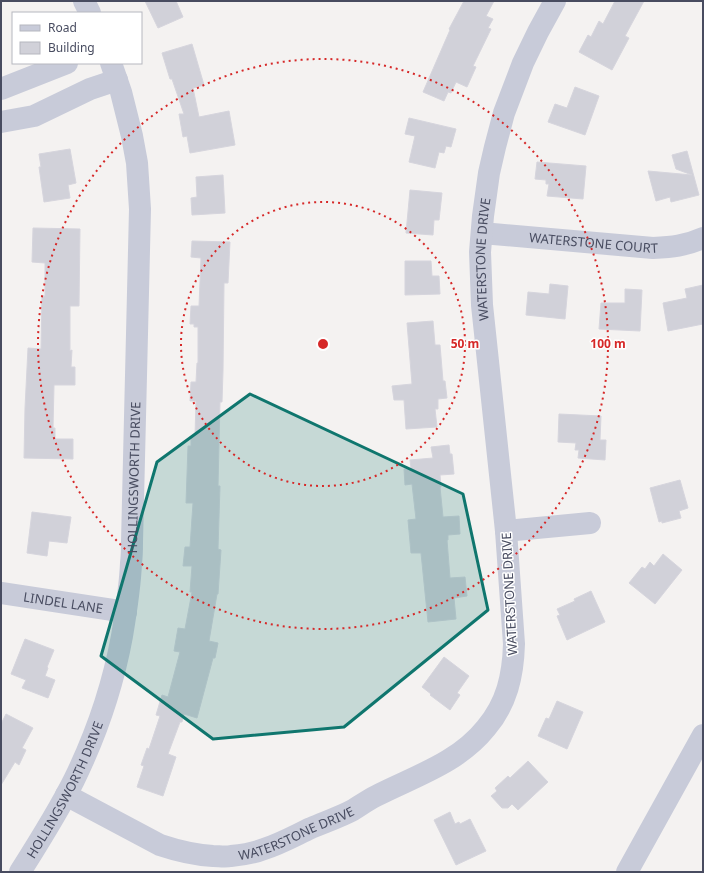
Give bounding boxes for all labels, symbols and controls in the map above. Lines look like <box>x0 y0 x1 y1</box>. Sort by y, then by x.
legend <box>12 12 142 64</box>
text: Road <box>48 19 77 36</box>
text: Building <box>48 39 95 56</box>
street label: WATERSTONE DRIVE <box>471 197 494 322</box>
street label: WATERSTONE COURT <box>528 228 659 257</box>
text: 50 m <box>451 335 479 352</box>
text: 100 m <box>590 335 626 352</box>
centre of rings <box>316 337 330 351</box>
street label: HOLLINGSWORTH DRIVE <box>123 401 144 554</box>
street label: WATERSTONE DRIVE <box>497 532 521 656</box>
street label: LINDEL LANE <box>22 588 104 617</box>
street label: HOLLINGSWORTH DRIVE <box>22 719 107 862</box>
street label: WATERSTONE DRIVE <box>237 802 357 864</box>

